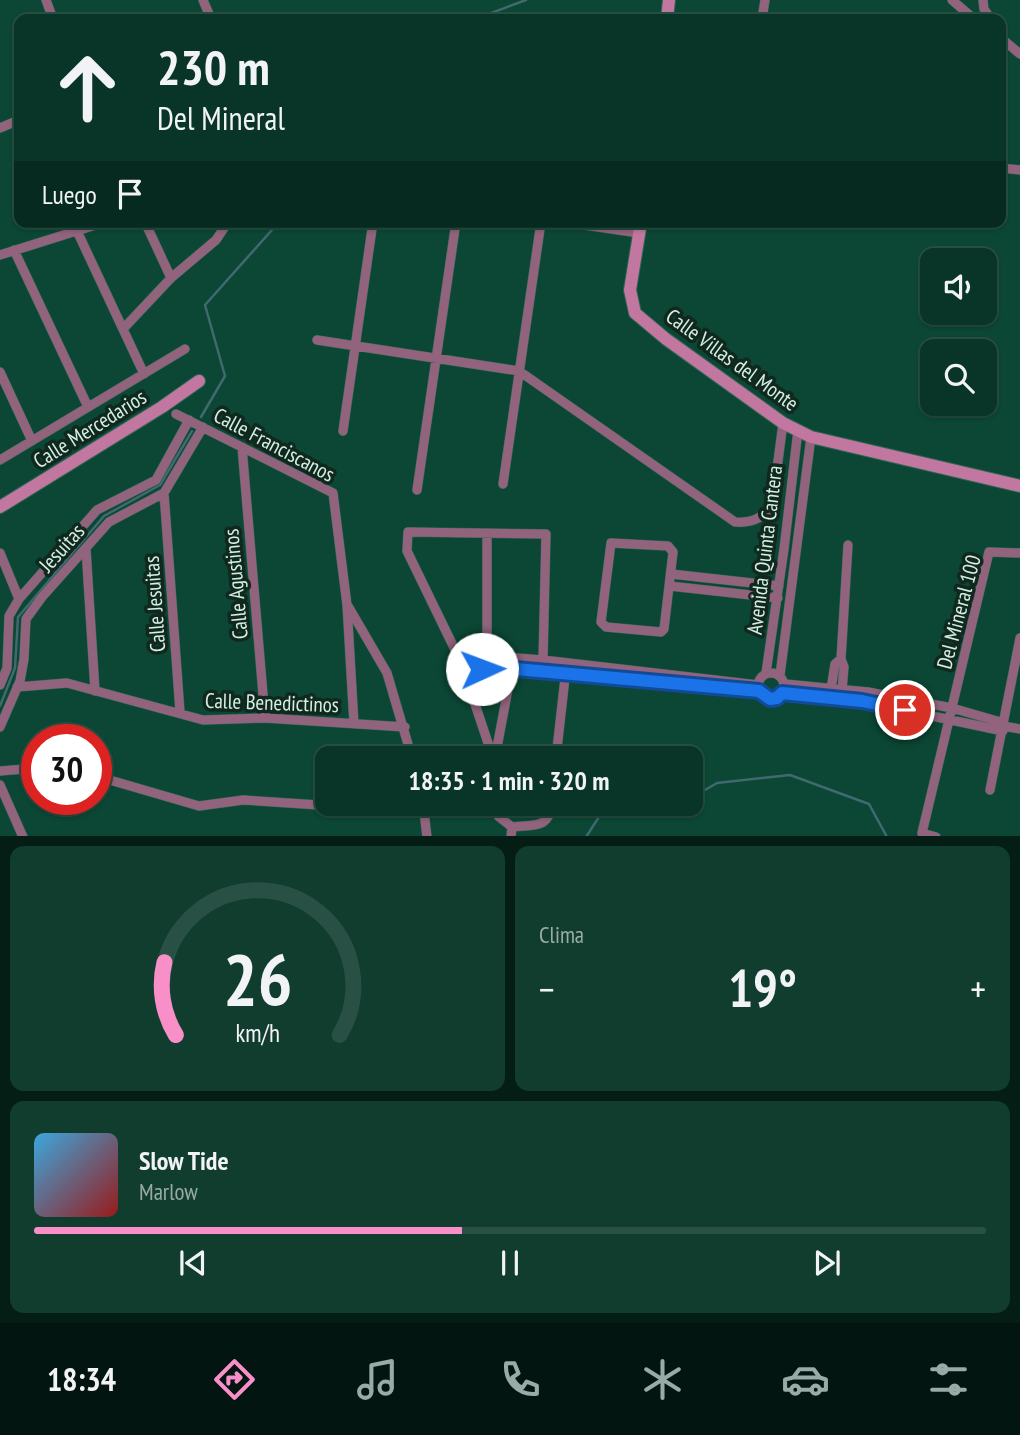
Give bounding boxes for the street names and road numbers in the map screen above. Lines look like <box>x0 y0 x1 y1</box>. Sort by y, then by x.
street label: Calle Villas del Monte <box>661 302 804 417</box>
street label: Calle Mercedarios <box>28 383 151 474</box>
street label: Calle Franciscanos <box>209 401 339 488</box>
street label: Avenida Quinta Cantera <box>741 464 788 636</box>
street label: Jesuitas <box>32 518 90 578</box>
street label: Calle Agustinos <box>217 528 254 640</box>
street label: Del Mineral 100 <box>930 552 987 672</box>
street label: Calle Jesuitas <box>138 555 171 653</box>
street label: Calle Benedictinos <box>205 687 339 718</box>

